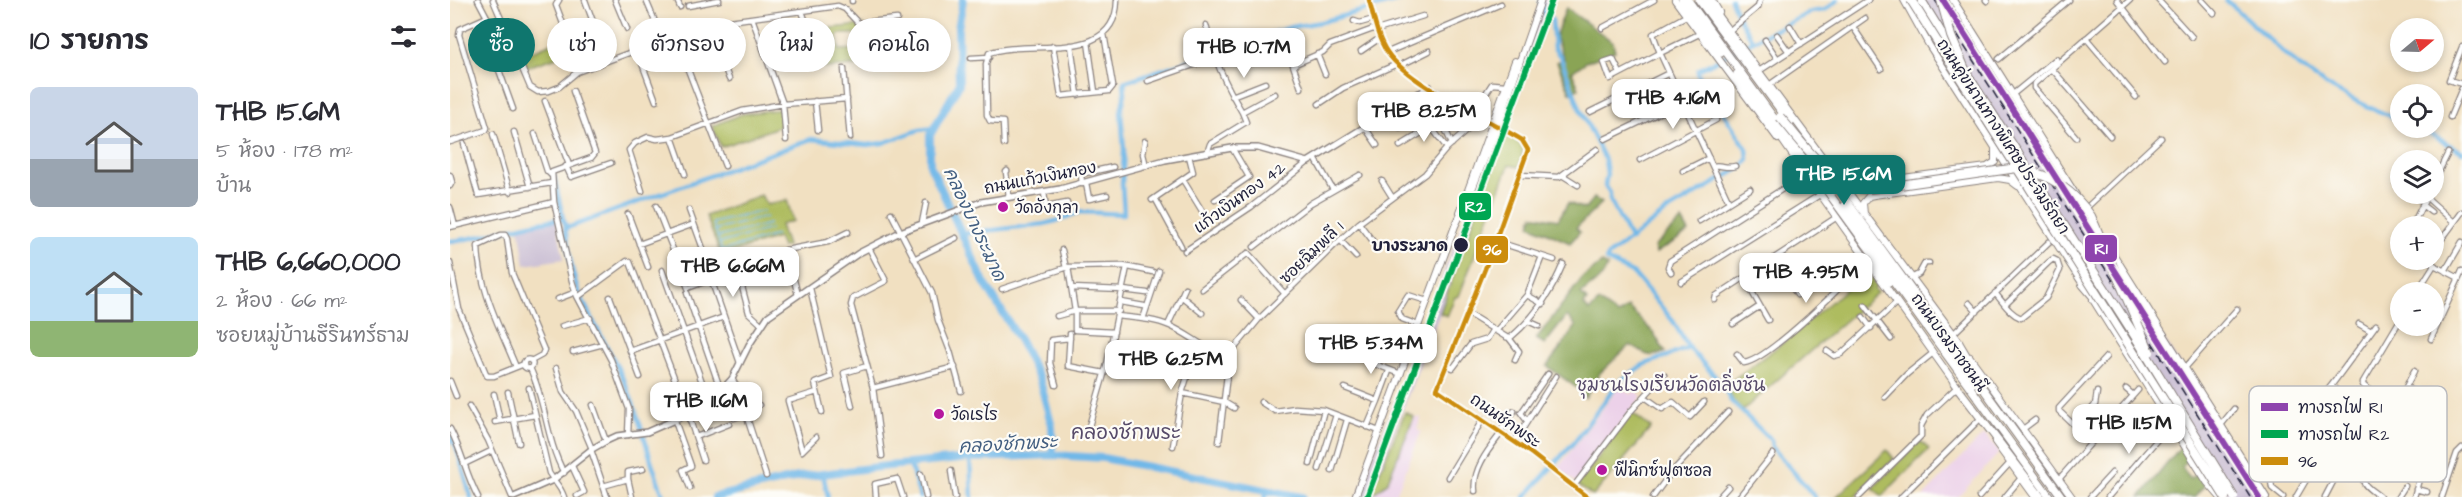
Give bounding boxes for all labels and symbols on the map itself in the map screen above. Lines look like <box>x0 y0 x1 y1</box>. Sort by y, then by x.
north arrow <box>2390 18 2444 72</box>
pin: THB 10.7M <box>1175 28 1313 79</box>
street label: ถนนคู่ขนานทางพิเศษประจิมรัถยา <box>1931 34 2076 239</box>
pin: THB 4.16M <box>1604 79 1742 130</box>
pin: THB 8.25M <box>1355 92 1493 143</box>
pin: THB 15.6M <box>1775 155 1913 206</box>
street label: ถนนแก้วเงินทอง <box>982 156 1098 200</box>
street label: แก้วเงินทอง 42 <box>1189 157 1290 239</box>
water label: คลองบางระมาด <box>937 163 1012 286</box>
line badge: R2 <box>1458 192 1492 221</box>
text: R2 <box>1465 196 1486 218</box>
place label: วัดอังกุลา <box>1015 197 1079 220</box>
marker: วัดอังกุลา <box>996 200 1010 214</box>
street label: ซอยฉิมพลี 1 <box>1275 216 1349 289</box>
line badge: R1 <box>2084 234 2118 263</box>
place label: บางระมาด <box>1372 235 1448 257</box>
line badge: 96 <box>1475 235 1509 264</box>
marker: บางระมาด <box>1452 236 1470 254</box>
text: R1 <box>2094 238 2109 260</box>
text: 96 <box>1482 239 1502 261</box>
pin: THB 6.66M <box>664 247 802 298</box>
pin: THB 4.95M <box>1737 253 1875 304</box>
street label: ถนนบรมราชชนนี <box>1906 289 1992 396</box>
pin: THB 5.34M <box>1302 324 1440 375</box>
pin: THB 6.25M <box>1102 340 1240 391</box>
district label: ชุมชนโรงเรียนวัดตลิ่งชัน <box>1576 368 1766 399</box>
pin: THB 11.6M <box>637 382 775 433</box>
legend <box>2249 386 2447 482</box>
street label: ถนนชักพระ <box>1466 388 1545 453</box>
text: ทางรถไฟ R1 <box>2298 396 2382 419</box>
place label: วัดเรไร <box>951 403 998 426</box>
pin: THB 11.5M <box>2060 404 2198 455</box>
marker: วัดเรไร <box>932 407 946 421</box>
district label: คลองชักพระ <box>1071 419 1181 447</box>
text: ทางรถไฟ R2 <box>2298 423 2389 446</box>
water label: คลองชักพระ <box>958 429 1059 460</box>
text: 96 <box>2298 451 2317 473</box>
place label: ฟีนิกซ์ฟุตซอล <box>1614 459 1712 483</box>
marker: ฟีนิกซ์ฟุตซอล <box>1595 463 1609 477</box>

